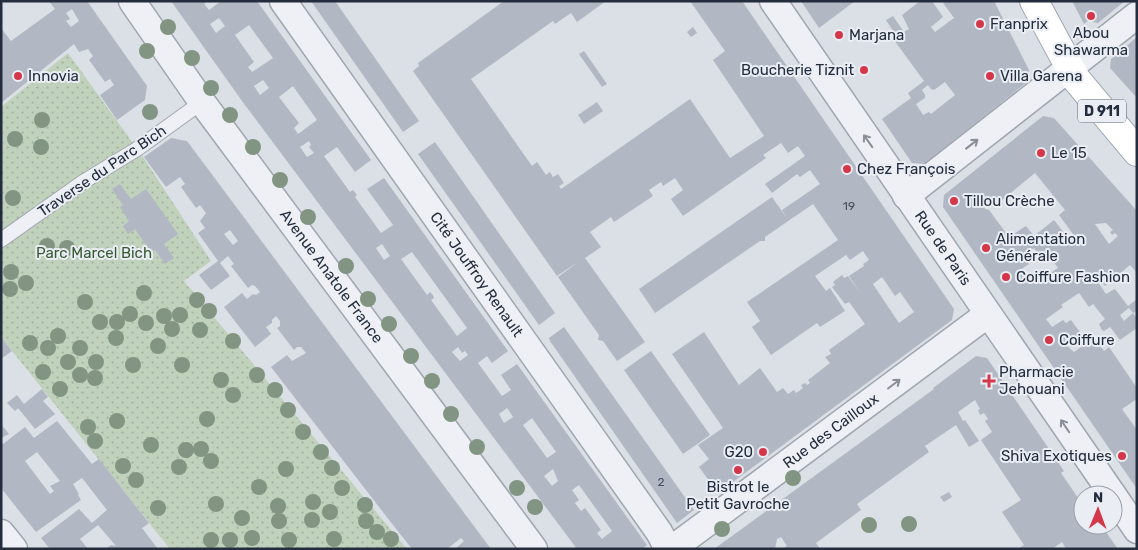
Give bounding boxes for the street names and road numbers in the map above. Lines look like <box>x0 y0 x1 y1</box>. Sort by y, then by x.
road number: D 911 <box>1078 100 1126 122</box>
street label: Traverse du Parc Bich <box>34 121 170 221</box>
street label: Avenue Anatole France <box>276 206 387 347</box>
street label: Rue de Paris <box>911 207 975 289</box>
street label: Cité Jouffroy Renault <box>426 209 527 340</box>
street label: Rue des Cailloux <box>780 389 882 472</box>

